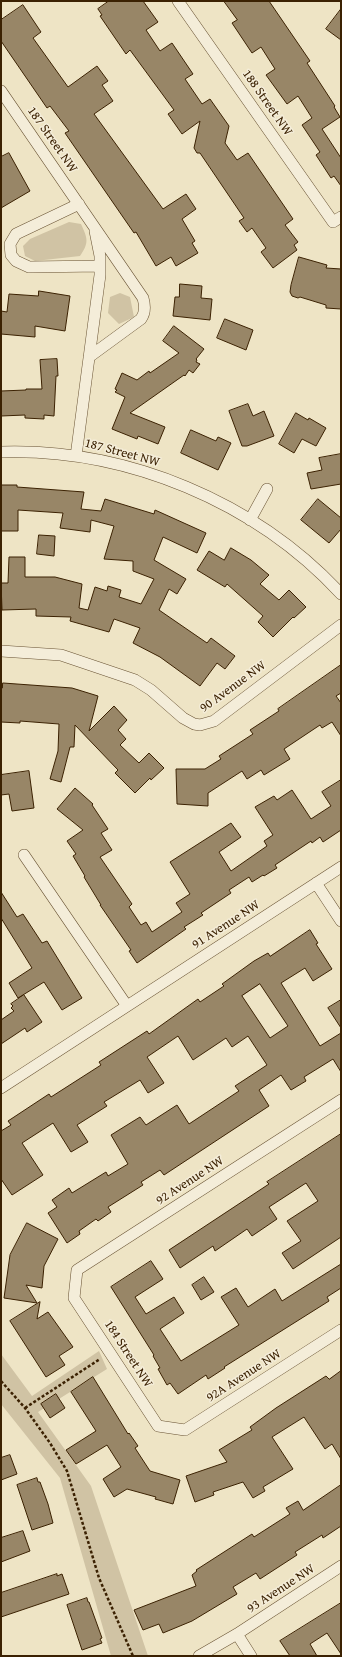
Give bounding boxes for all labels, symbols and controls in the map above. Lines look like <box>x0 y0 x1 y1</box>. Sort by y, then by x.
street label: 188 Street NW <box>239 67 295 139</box>
street label: 187 Street NW <box>24 104 80 176</box>
street label: 187 Street NW <box>83 436 161 470</box>
street label: 90 Avenue NW <box>197 658 269 716</box>
street label: 91 Avenue NW <box>189 897 263 953</box>
street label: 92 Avenue NW <box>153 1153 227 1209</box>
street label: 184 Street NW <box>101 1317 155 1391</box>
street label: 92A Avenue NW <box>204 1346 284 1406</box>
street label: 93 Avenue NW <box>244 1561 318 1617</box>

